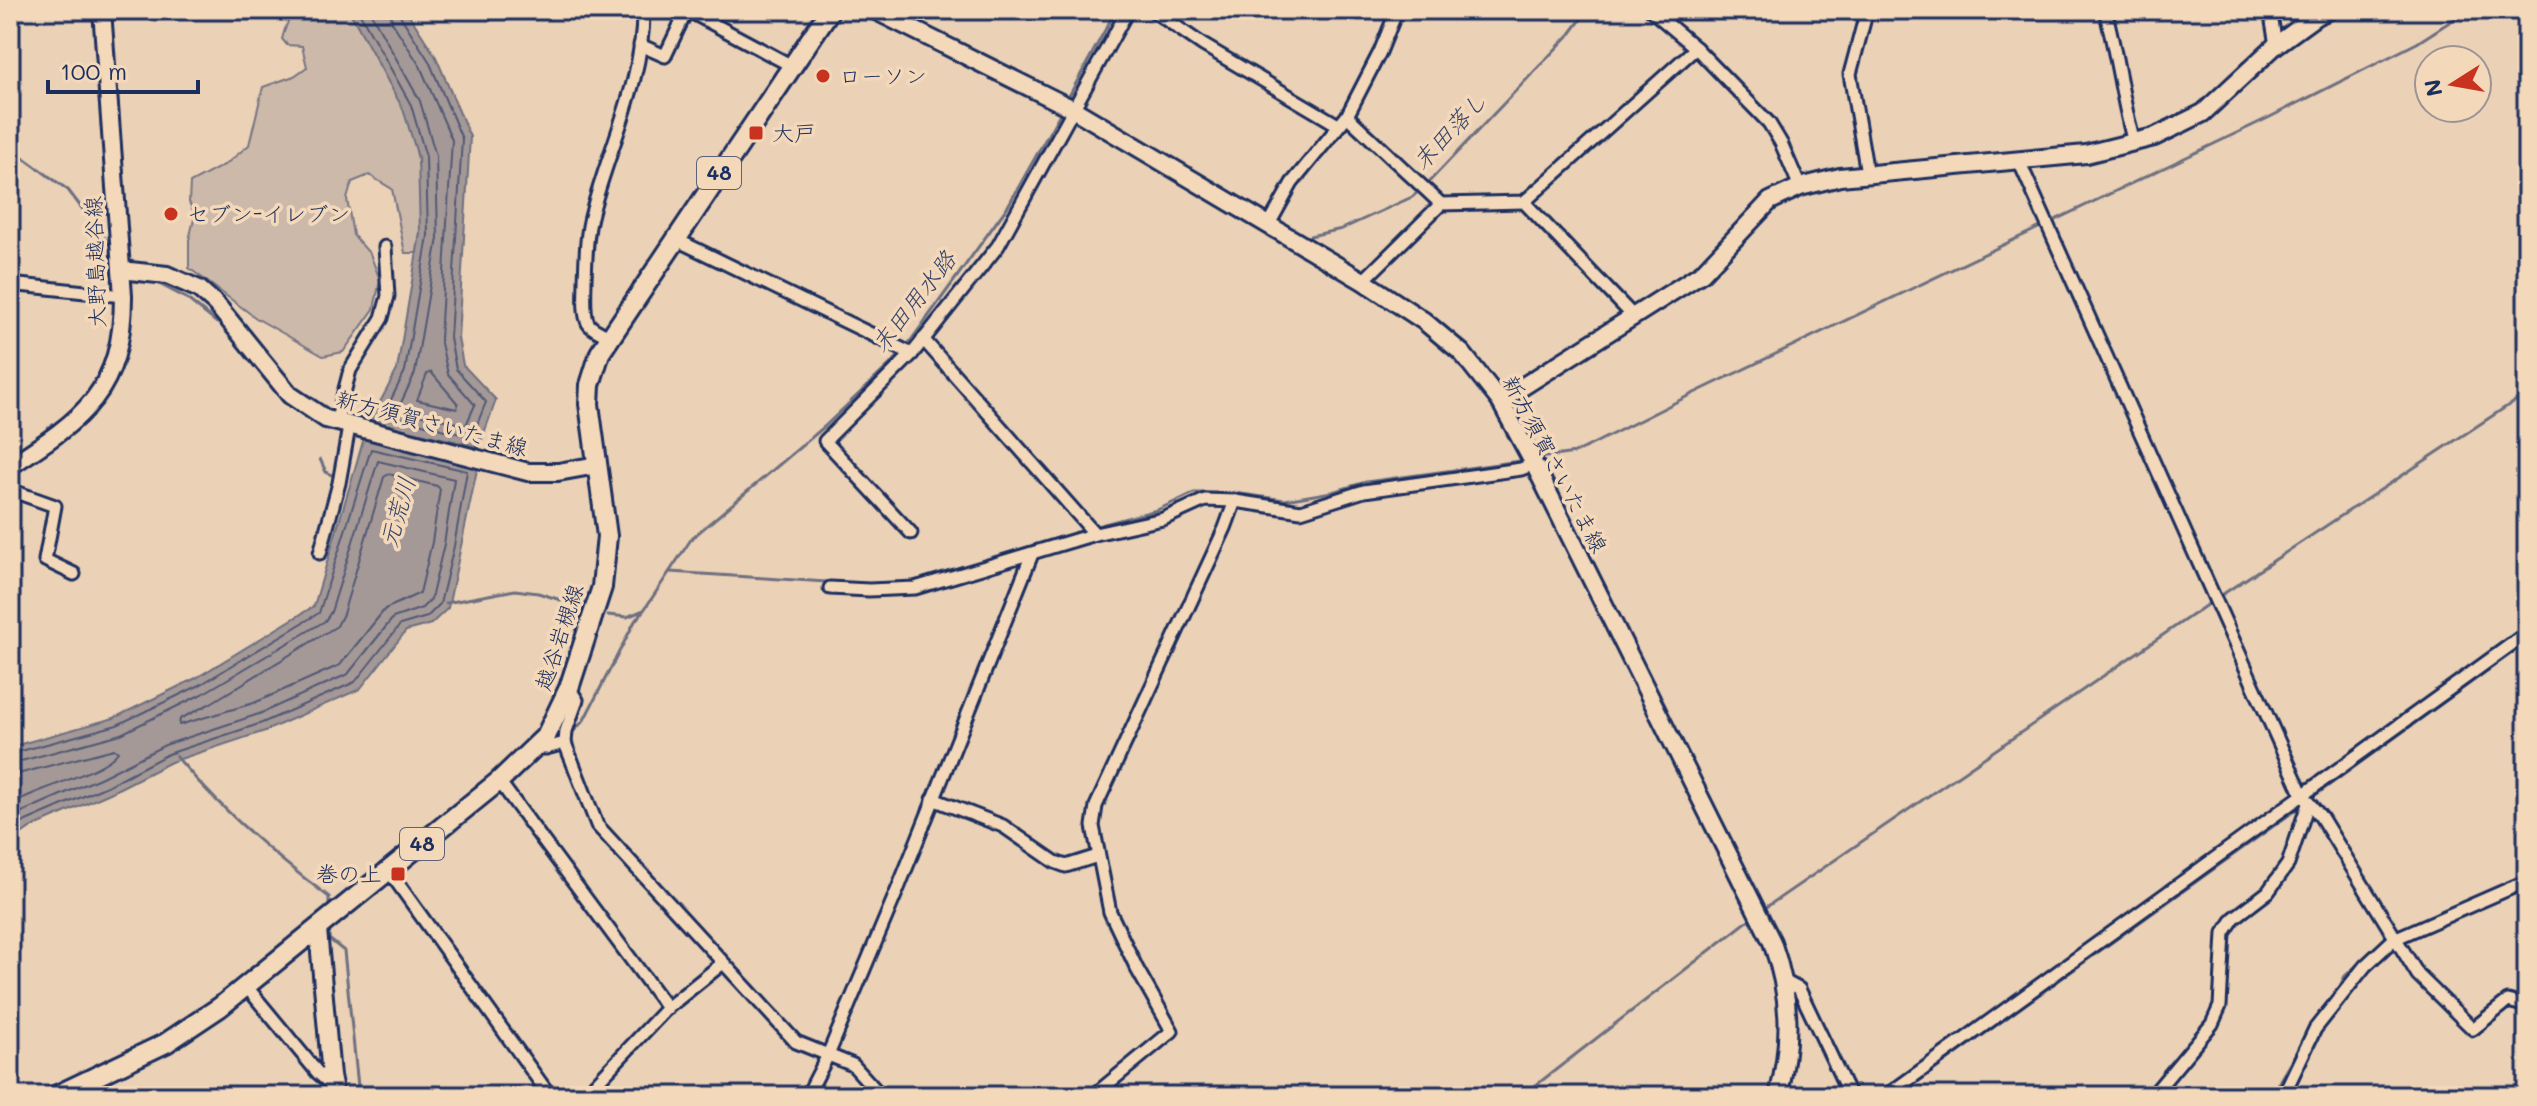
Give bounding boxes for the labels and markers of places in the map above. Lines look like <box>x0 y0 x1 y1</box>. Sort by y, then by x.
place label: ローソン <box>839 61 927 90</box>
marker: ローソン <box>814 67 832 85</box>
place label: 大戸 <box>772 118 816 147</box>
marker: 大戸 <box>747 124 765 142</box>
place label: セブン-イレブン <box>187 199 350 228</box>
marker: セブン-イレブン <box>162 205 180 223</box>
place label: 巻の上 <box>316 859 382 888</box>
marker: 巻の上 <box>389 865 407 883</box>

